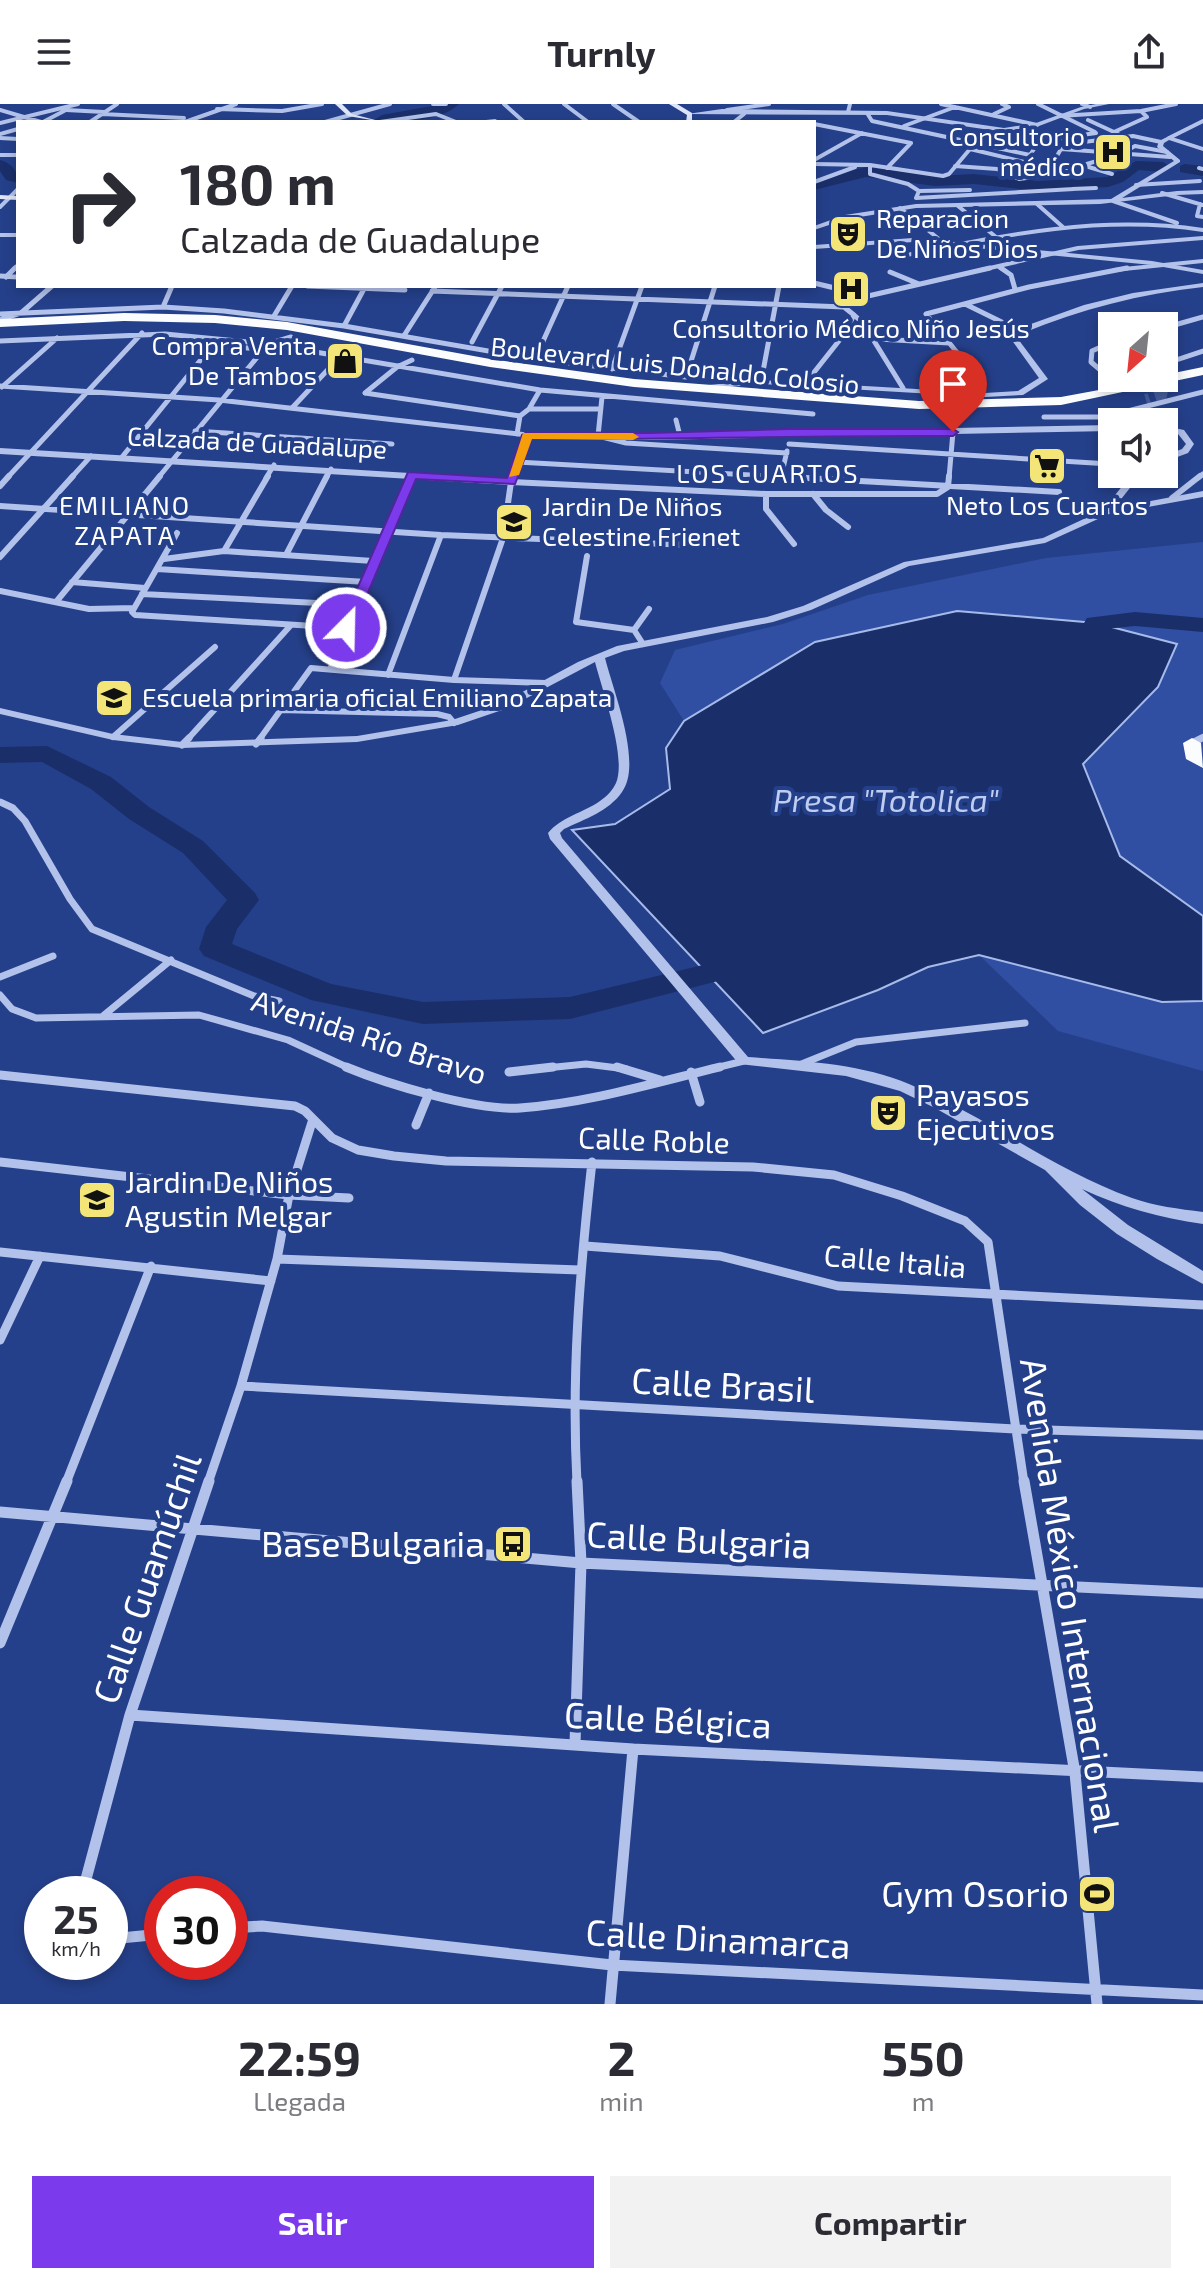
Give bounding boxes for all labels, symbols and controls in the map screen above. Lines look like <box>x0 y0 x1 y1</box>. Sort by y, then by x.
icon: menu <box>32 30 76 74</box>
icon: share <box>1127 30 1171 74</box>
text: Turnly <box>547 31 656 74</box>
place label: Consultorio médico <box>948 120 1085 181</box>
hospital icon: Consultorio médico <box>1092 131 1134 173</box>
text: 180 m <box>180 149 336 216</box>
icon: right <box>48 152 152 256</box>
place label: Reparacion De Niños Dios <box>876 202 1038 263</box>
theatre icon: Reparacion De Niños Dios <box>827 213 869 255</box>
text: Calzada de Guadalupe <box>180 217 540 260</box>
hospital icon: Consultorio Médico Niño Jesús <box>830 268 872 310</box>
place label: Consultorio Médico Niño Jesús <box>672 312 1030 343</box>
north arrow <box>1098 312 1178 392</box>
map controls <box>1098 312 1178 488</box>
place label: Compra Venta De Tambos <box>152 329 317 390</box>
street label: Boulevard Luis Donaldo Colosio <box>489 330 861 399</box>
shop icon: Compra Venta De Tambos <box>324 340 366 382</box>
pin <box>919 350 987 432</box>
icon: arrive <box>931 362 975 406</box>
button: sound <box>1098 408 1178 488</box>
street label: Calzada de Guadalupe <box>126 419 388 464</box>
supermarket icon: Neto Los Cuartos <box>1026 445 1068 487</box>
district label: LOS CUARTOS <box>676 457 860 488</box>
district label: EMILIANO ZAPATA <box>59 489 191 550</box>
place label: Neto Los Cuartos <box>946 489 1148 520</box>
place label: Jardin De Niños Celestine Frienet <box>542 490 740 551</box>
school or university icon: Jardin De Niños Celestine Frienet <box>493 501 535 543</box>
position arrow <box>304 586 388 670</box>
school or university icon: Escuela primaria oficial Emiliano Zapata <box>93 677 135 719</box>
place label: Escuela primaria oficial Emiliano Zapata <box>142 681 612 712</box>
water label: Presa "Totolica" <box>773 780 999 818</box>
street label: Avenida Río Bravo <box>248 981 492 1091</box>
place label: Payasos Ejecutivos <box>916 1076 1055 1146</box>
theatre icon: Payasos Ejecutivos <box>867 1092 909 1134</box>
street label: Calle Roble <box>578 1118 731 1160</box>
place label: Jardin De Niños Agustin Melgar <box>125 1163 333 1233</box>
school or university icon: Jardin De Niños Agustin Melgar <box>76 1179 118 1221</box>
street label: Calle Italia <box>822 1236 968 1284</box>
street label: Avenida México Internacional <box>1013 1355 1130 1835</box>
street label: Calle Brasil <box>630 1357 816 1410</box>
street label: Calle Guamúchil <box>83 1446 209 1708</box>
street label: Calle Bulgaria <box>585 1511 813 1566</box>
place label: Base Bulgaria <box>261 1521 485 1564</box>
bus stop icon: Base Bulgaria <box>492 1523 534 1565</box>
street label: Calle Bélgica <box>563 1692 773 1745</box>
place label: Gym Osorio <box>881 1871 1069 1914</box>
sports icon: Gym Osorio <box>1076 1873 1118 1915</box>
speed limit sign: 30 <box>144 1876 248 1980</box>
text: 25 <box>53 1894 99 1942</box>
street label: Calle Dinamarca <box>585 1909 852 1966</box>
text: km/h <box>51 1936 101 1960</box>
text: 22:59 <box>238 2028 361 2086</box>
text: 2 <box>607 2028 635 2086</box>
text: 550 <box>882 2028 965 2086</box>
text: Llegada <box>253 2085 346 2116</box>
text: min <box>599 2085 644 2116</box>
text: m <box>912 2085 935 2116</box>
button: Salir <box>32 2176 594 2268</box>
button: Compartir <box>610 2176 1171 2268</box>

